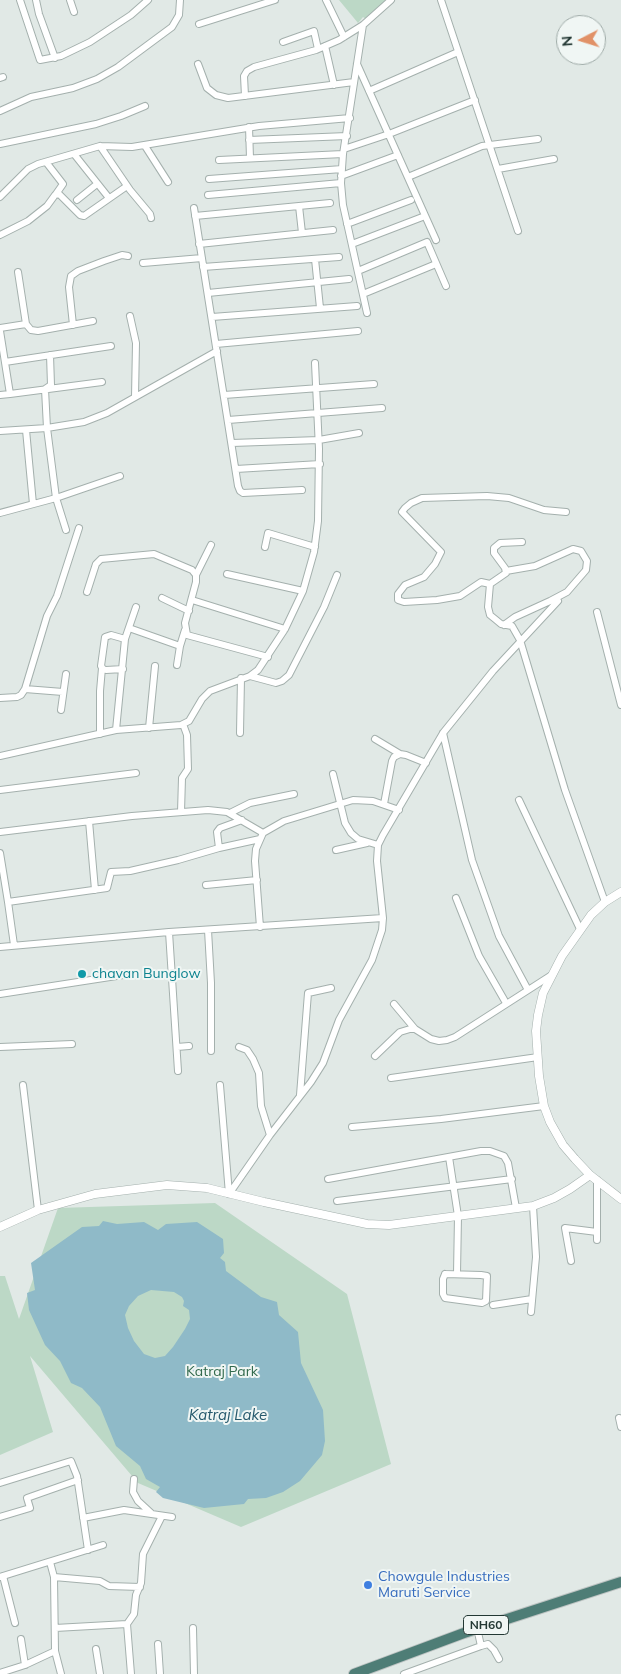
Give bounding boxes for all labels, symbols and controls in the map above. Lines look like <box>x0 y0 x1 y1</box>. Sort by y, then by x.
north arrow <box>556 15 606 65</box>
text: N <box>558 35 576 47</box>
place label: chavan Bunglow <box>92 966 201 982</box>
marker: chavan Bunglow <box>76 968 88 980</box>
park label: Katraj Park <box>186 1364 258 1380</box>
water label: Katraj Lake <box>189 1406 267 1424</box>
place label: Chowgule Industries Maruti Service <box>378 1569 510 1601</box>
marker: Chowgule Industries Maruti Service <box>362 1579 374 1591</box>
road number: NH60 <box>464 1616 508 1634</box>

